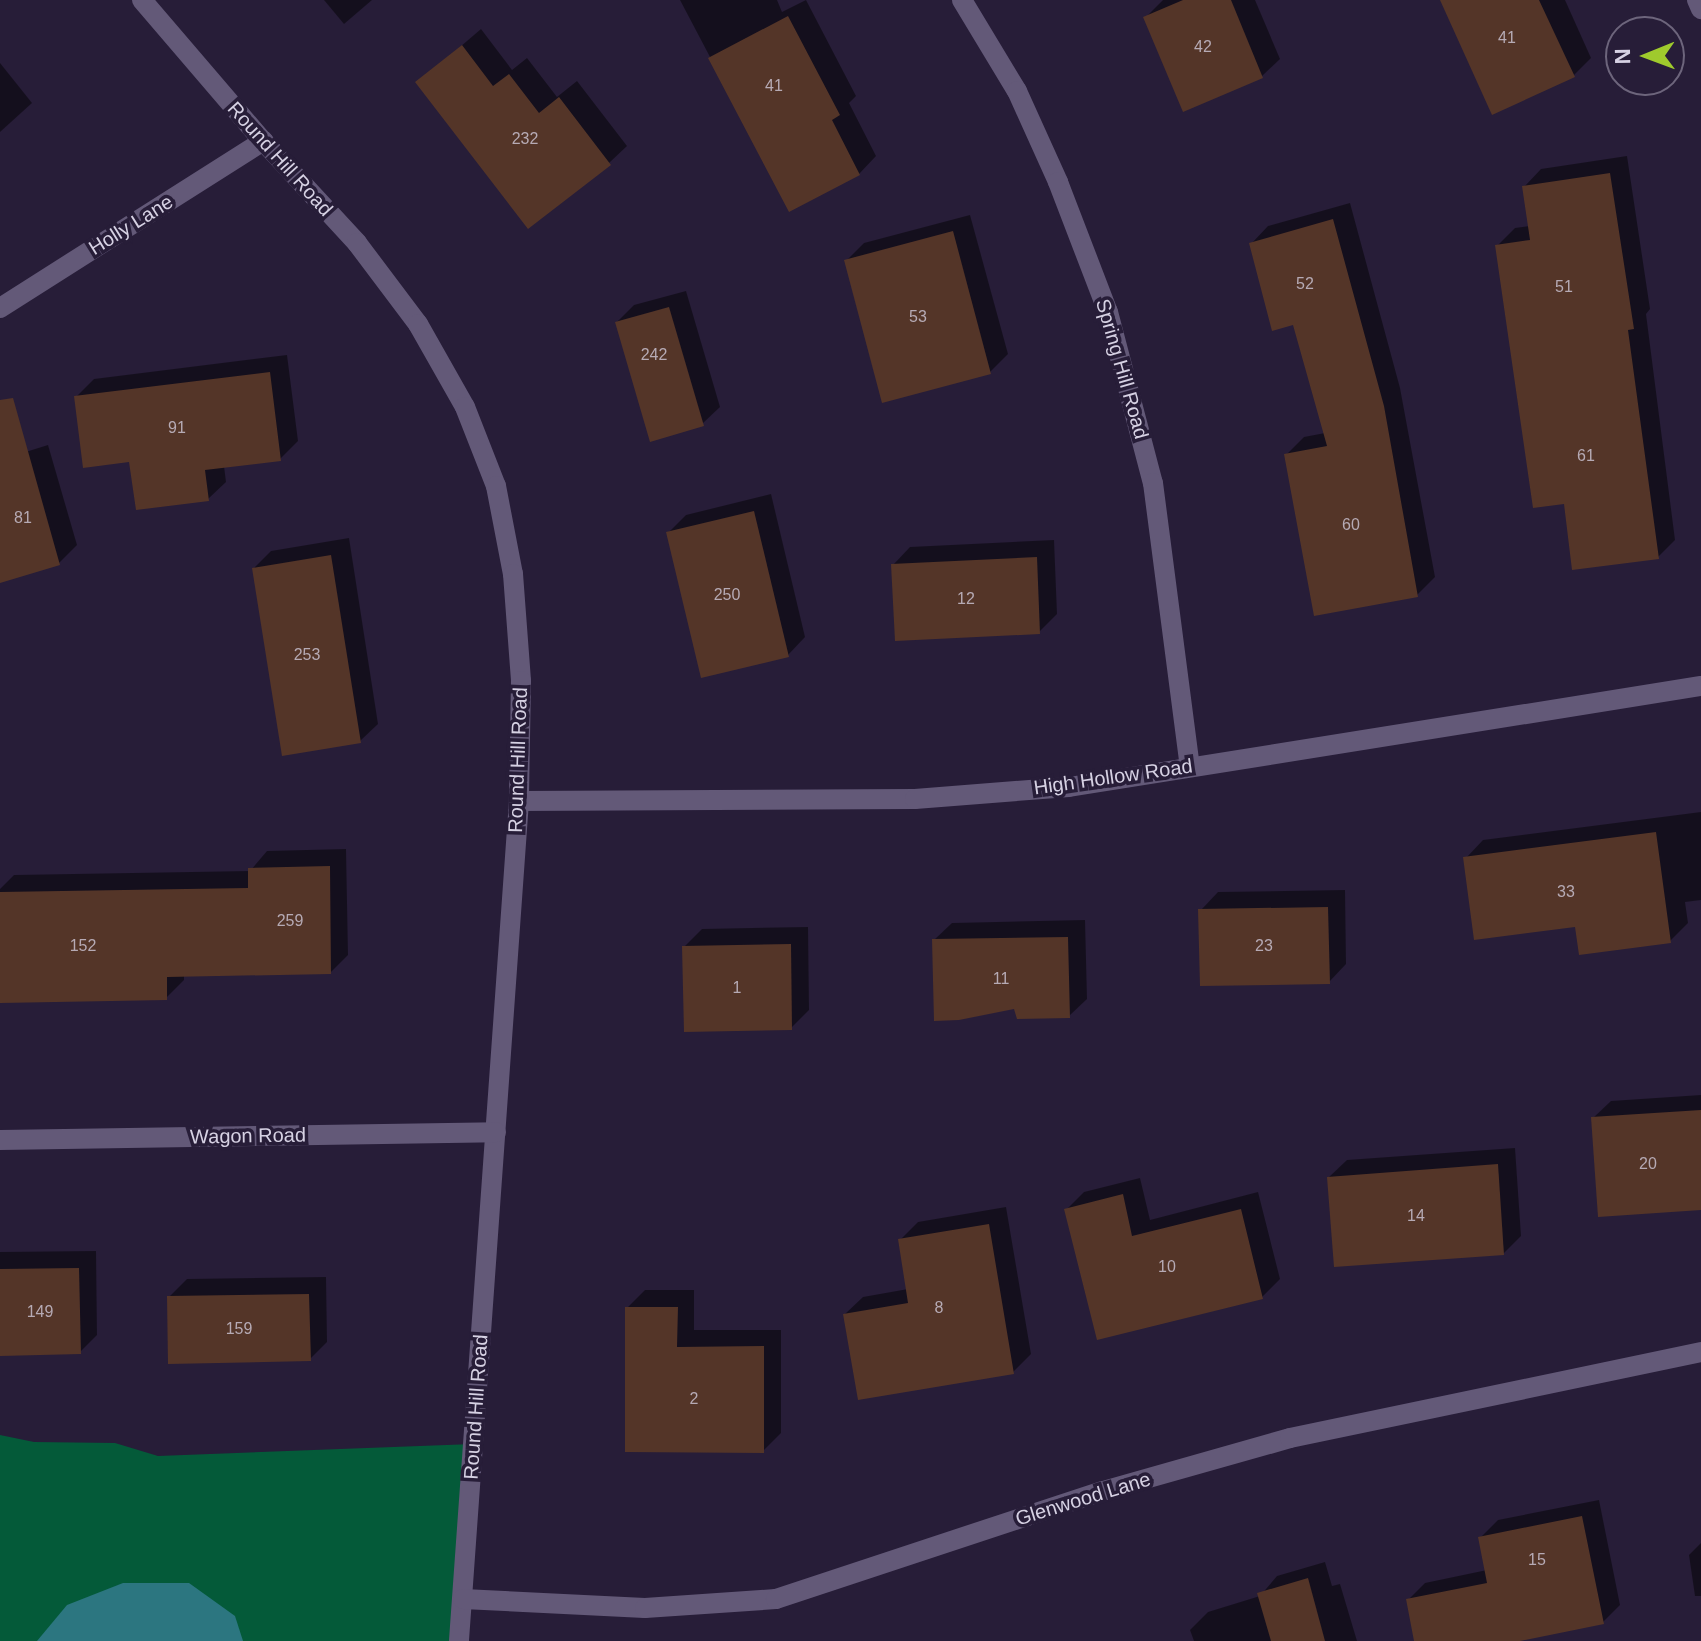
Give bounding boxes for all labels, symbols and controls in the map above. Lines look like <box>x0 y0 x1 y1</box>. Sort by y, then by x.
north arrow <box>1605 16 1685 96</box>
house number: 41 <box>1498 28 1516 48</box>
house number: 42 <box>1194 37 1212 57</box>
text: N <box>1610 48 1635 65</box>
house number: 41 <box>765 76 783 96</box>
street label: Round Hill Road <box>222 97 338 221</box>
house number: 232 <box>512 129 538 149</box>
street label: Holly Lane <box>85 190 177 260</box>
house number: 52 <box>1296 274 1314 294</box>
house number: 51 <box>1555 277 1573 297</box>
street label: Spring Hill Road <box>1091 296 1153 442</box>
house number: 53 <box>909 307 927 327</box>
house number: 242 <box>641 345 667 365</box>
house number: 91 <box>168 418 186 438</box>
house number: 61 <box>1577 446 1595 466</box>
house number: 81 <box>14 508 32 528</box>
house number: 60 <box>1342 515 1360 535</box>
house number: 250 <box>714 585 740 605</box>
house number: 12 <box>957 589 975 609</box>
house number: 253 <box>294 645 320 665</box>
street label: Round Hill Road <box>503 687 533 833</box>
street label: High Hollow Road <box>1032 754 1194 800</box>
house number: 33 <box>1557 882 1575 902</box>
house number: 259 <box>277 911 303 931</box>
house number: 152 <box>70 936 96 956</box>
house number: 23 <box>1255 936 1273 956</box>
house number: 11 <box>993 969 1009 989</box>
house number: 1 <box>733 978 741 998</box>
street label: Wagon Road <box>190 1123 306 1149</box>
house number: 20 <box>1639 1154 1657 1174</box>
house number: 14 <box>1407 1206 1425 1226</box>
house number: 10 <box>1158 1257 1176 1277</box>
house number: 8 <box>935 1298 943 1318</box>
house number: 149 <box>27 1302 53 1322</box>
house number: 159 <box>226 1319 252 1339</box>
street label: Round Hill Road <box>459 1334 493 1480</box>
house number: 2 <box>690 1389 698 1409</box>
street label: Glenwood Lane <box>1012 1467 1154 1531</box>
house number: 15 <box>1528 1550 1546 1570</box>

